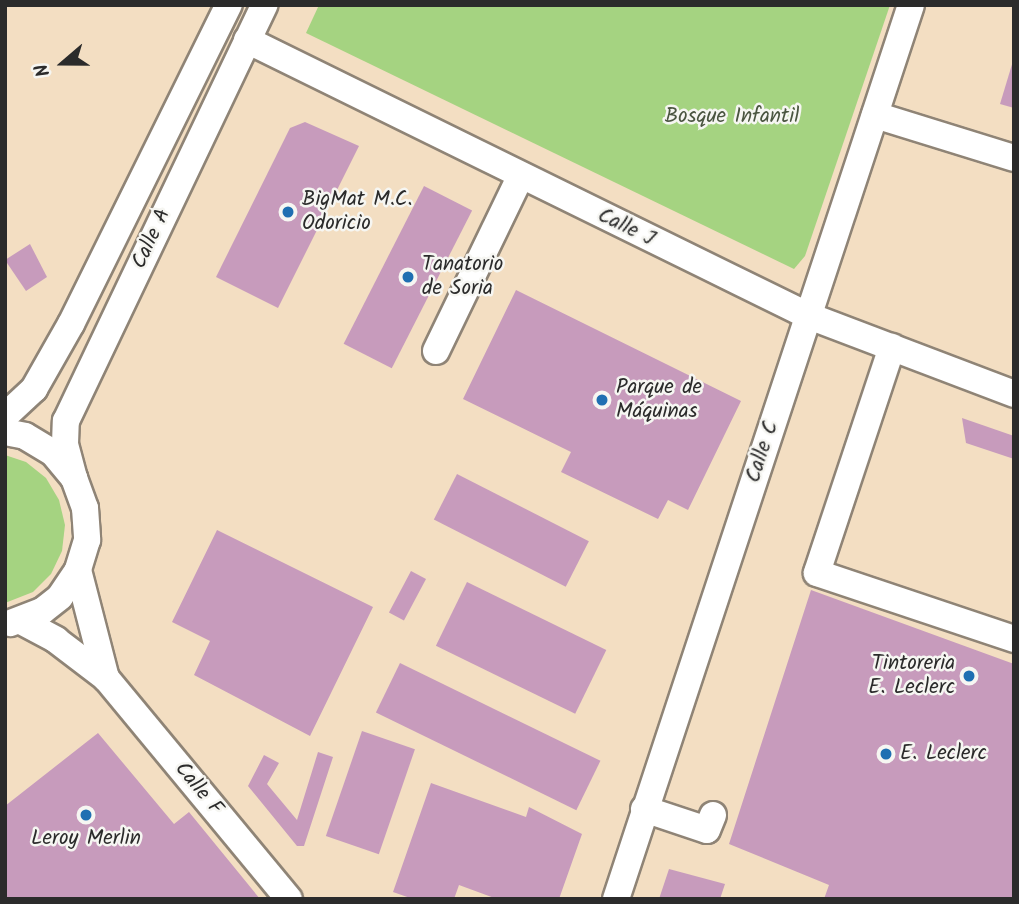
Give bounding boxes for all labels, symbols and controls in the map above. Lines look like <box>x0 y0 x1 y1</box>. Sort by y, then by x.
north arrow <box>28 28 98 98</box>
text: N <box>27 59 59 81</box>
park label: Bosque Infantil <box>665 104 799 130</box>
place label: BigMat M.C. Odoricio <box>302 187 412 237</box>
street label: Calle J <box>593 203 659 253</box>
marker: BigMat M.C. Odoricio <box>280 204 296 220</box>
street label: Calle A <box>127 205 177 273</box>
place label: Tanatorio de Soria <box>422 252 503 302</box>
marker: Tanatorio de Soria <box>400 269 416 285</box>
place label: Parque de Máquinas <box>616 375 702 425</box>
marker: Parque de Máquinas <box>594 392 610 408</box>
street label: Calle C <box>741 418 785 486</box>
place label: Tintoreria E. Leclerc <box>868 651 955 701</box>
marker: Tintoreria E. Leclerc <box>961 668 977 684</box>
place label: E. Leclerc <box>900 741 987 767</box>
marker: E. Leclerc <box>878 746 894 762</box>
street label: Calle F <box>169 757 227 821</box>
marker: Leroy Merlin <box>78 807 94 823</box>
place label: Leroy Merlin <box>31 826 141 852</box>

